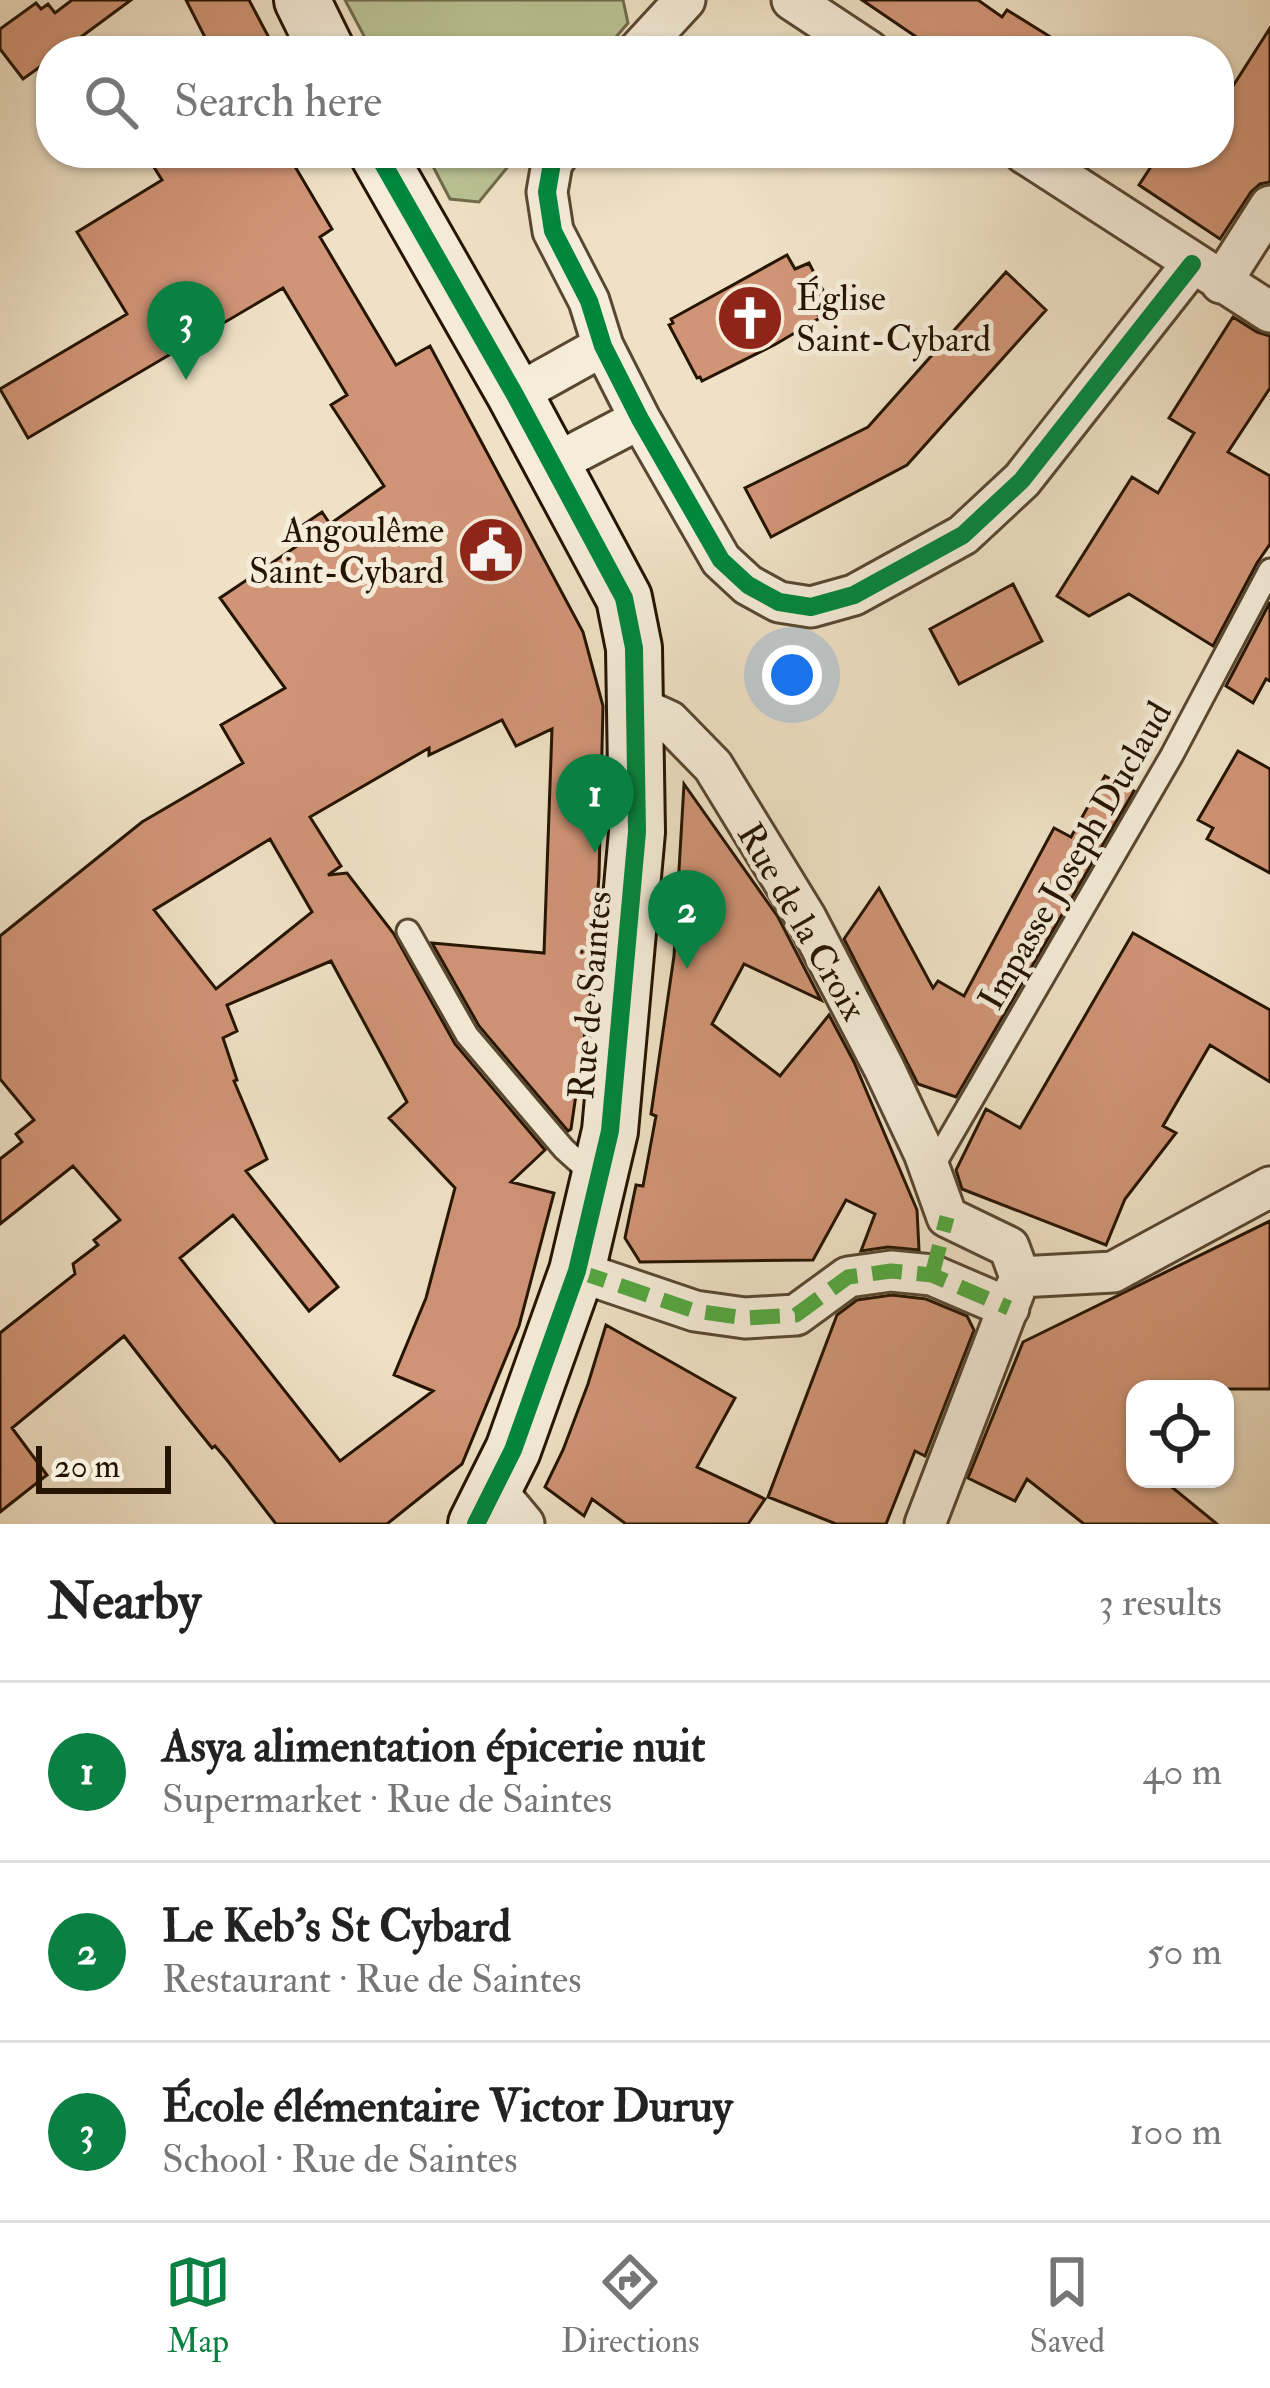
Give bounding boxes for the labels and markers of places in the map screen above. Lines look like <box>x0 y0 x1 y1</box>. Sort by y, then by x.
place label: Église Saint-Cybard <box>796 275 991 362</box>
pin: 3 <box>147 281 225 380</box>
church icon: Église Saint-Cybard <box>715 283 785 353</box>
place label: Angoulême Saint-Cybard <box>249 508 444 594</box>
public building icon: Angoulême Saint-Cybard <box>456 515 526 585</box>
pin: 1 <box>556 754 634 853</box>
pin: 2 <box>648 870 726 969</box>

